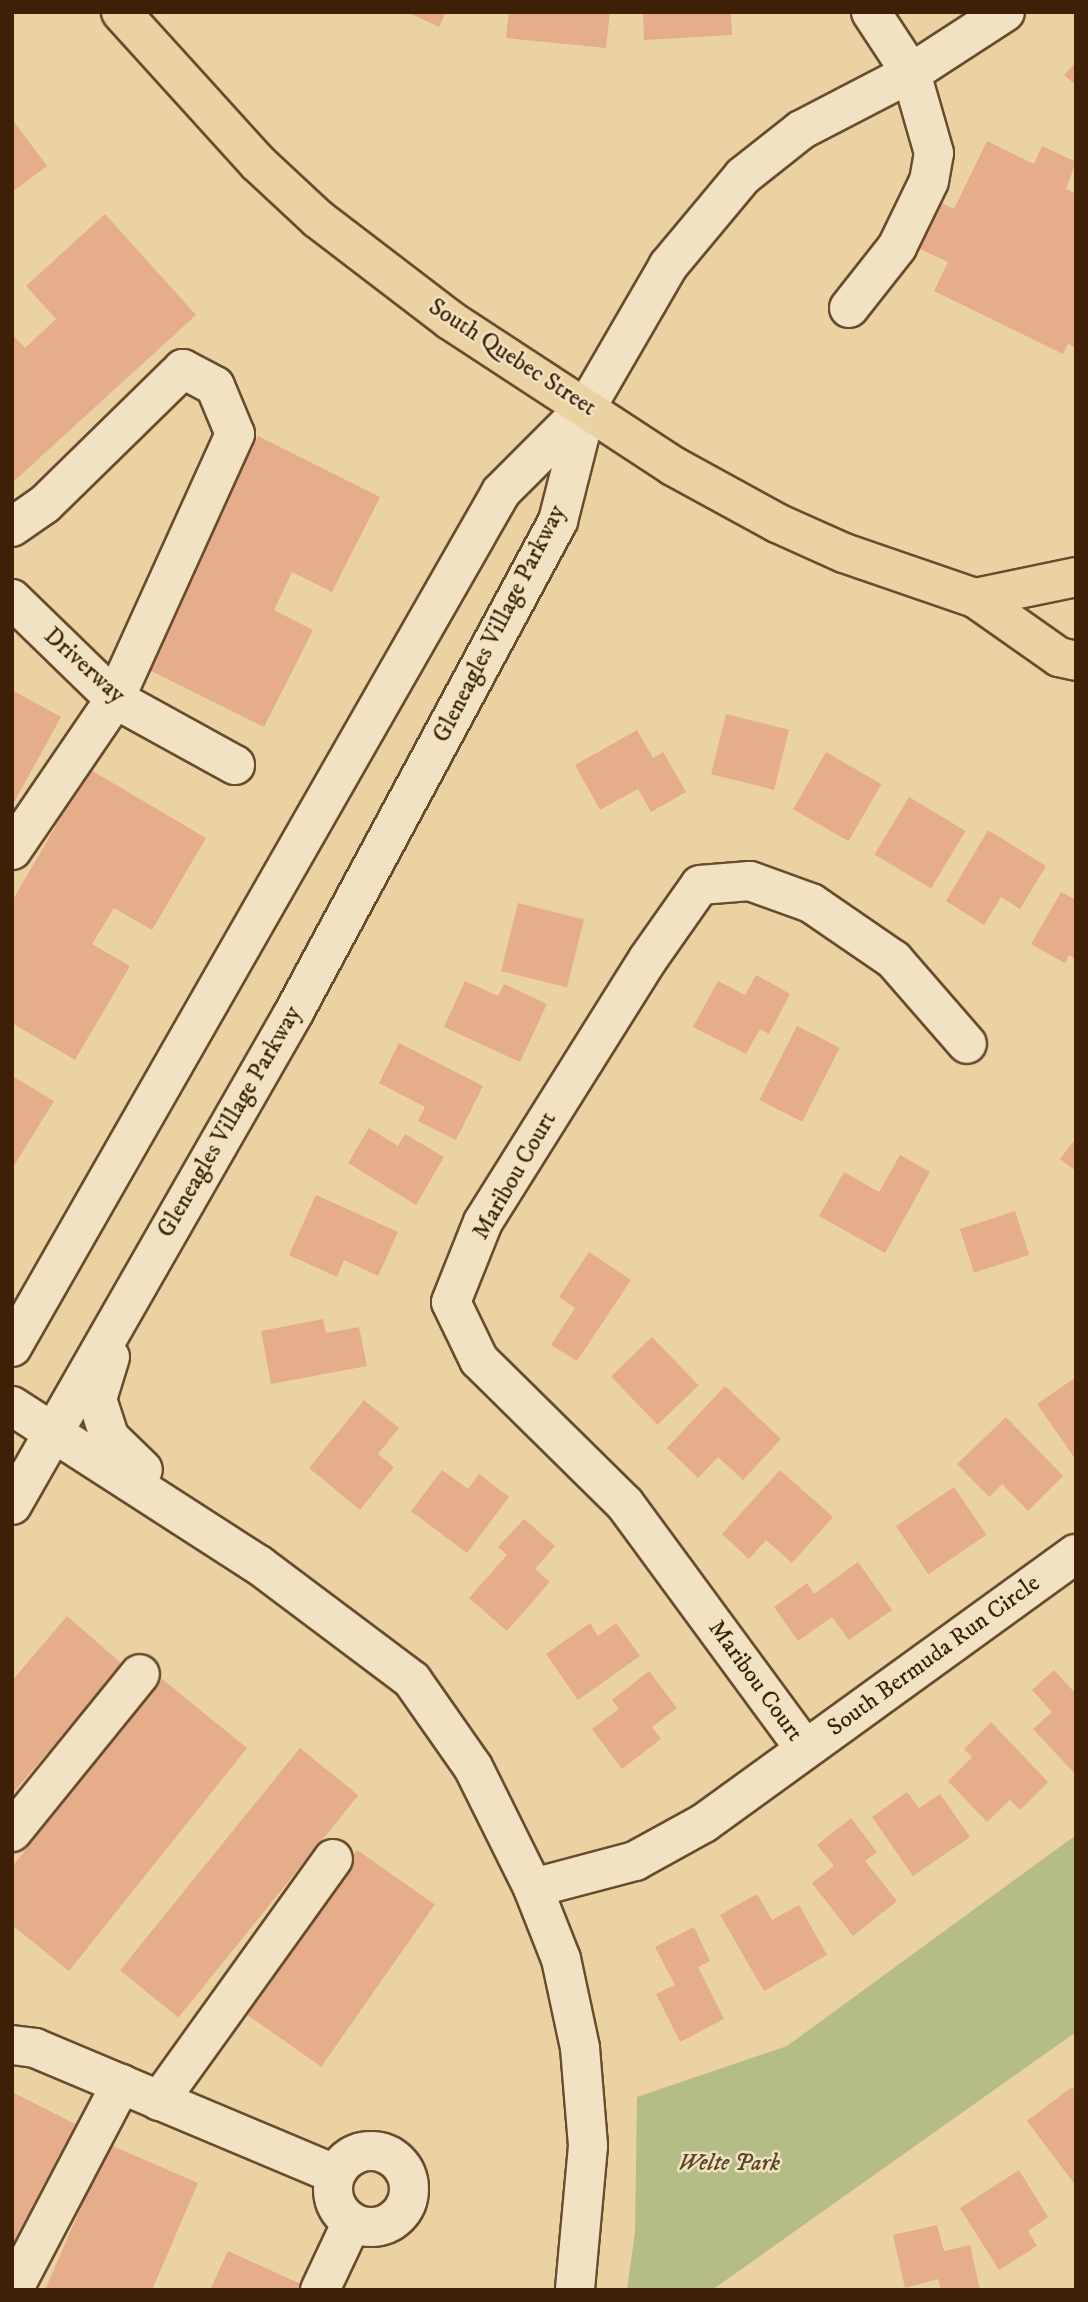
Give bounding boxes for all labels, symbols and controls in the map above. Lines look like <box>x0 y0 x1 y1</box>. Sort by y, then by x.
street label: South Quebec Street <box>423 293 601 423</box>
street label: Gleneagles Village Parkway <box>428 501 572 747</box>
street label: Driverway <box>37 622 131 710</box>
street label: Gleneagles Village Parkway <box>152 1001 308 1243</box>
street label: Maribou Court <box>467 1107 563 1245</box>
street label: South Bermuda Run Circle <box>822 1569 1046 1743</box>
street label: Maribou Court <box>701 1615 809 1747</box>
park label: Welte Park <box>678 2150 780 2178</box>

